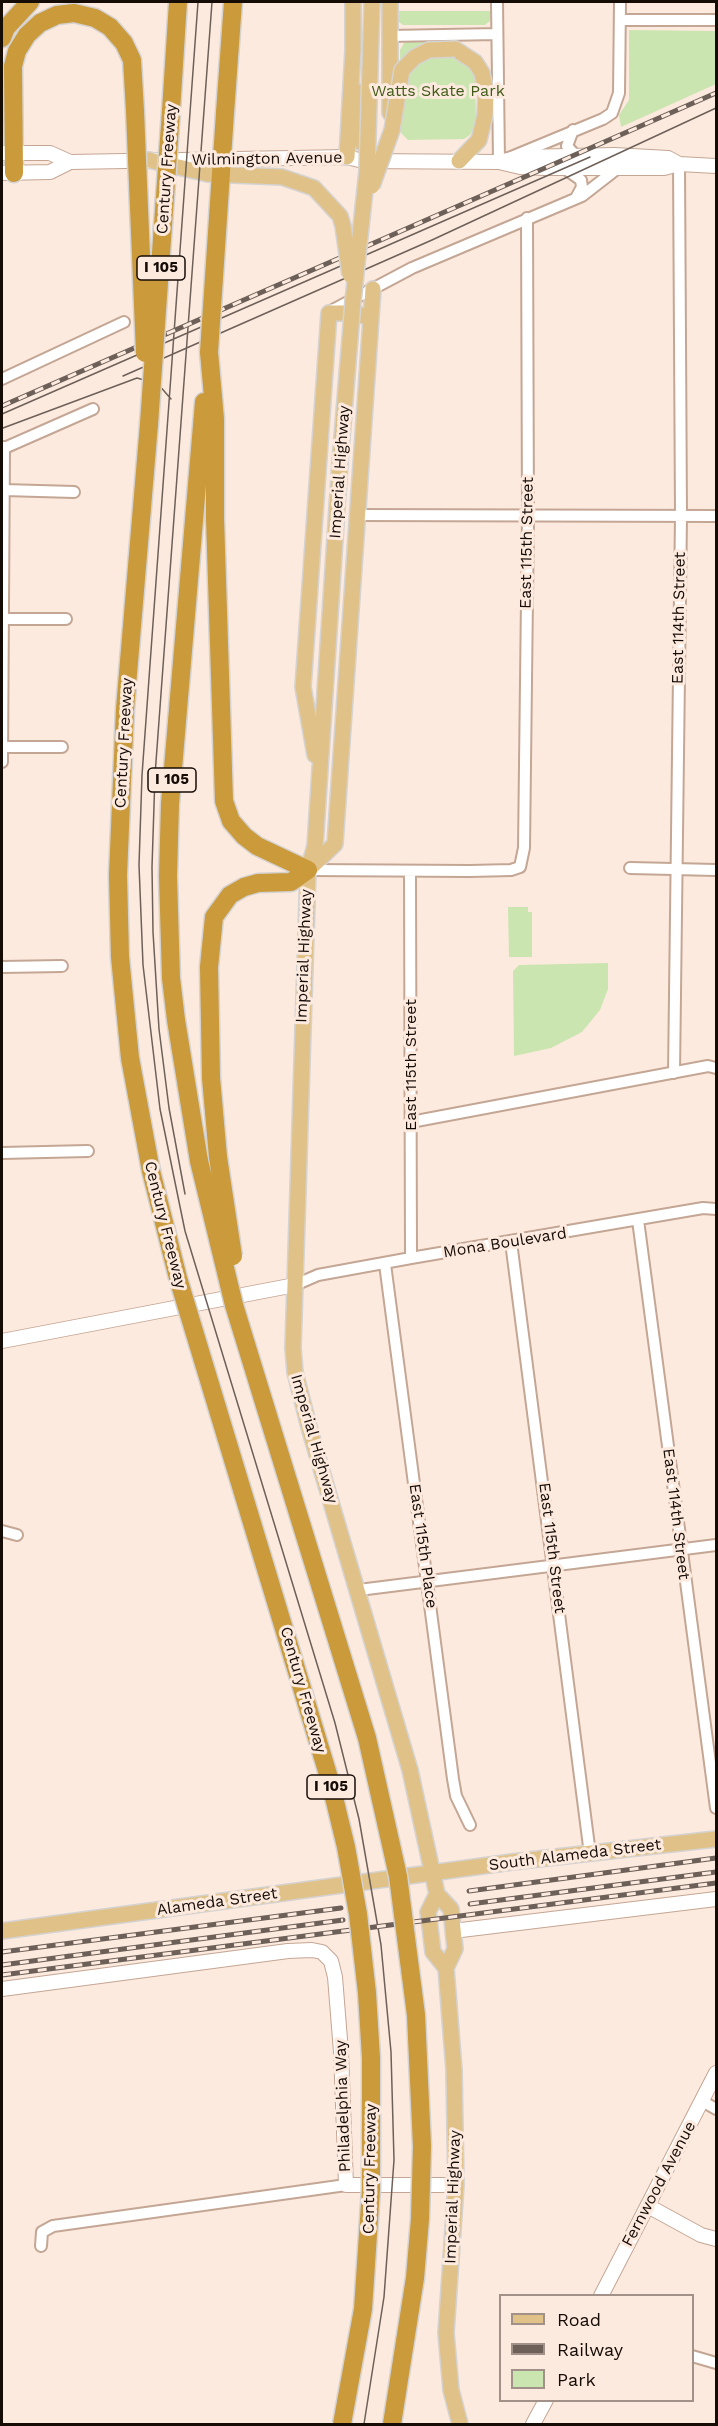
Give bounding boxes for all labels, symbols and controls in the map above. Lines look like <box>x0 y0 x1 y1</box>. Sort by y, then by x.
park label: Watts Skate Park <box>371 81 505 101</box>
street label: Century Freeway <box>153 103 181 235</box>
street label: Wilmington Avenue <box>191 148 343 170</box>
road number: I 105 <box>137 256 185 280</box>
street label: Imperial Highway <box>326 405 354 539</box>
street label: East 115th Street <box>516 477 538 609</box>
street label: East 114th Street <box>668 552 690 684</box>
street label: Century Freeway <box>111 677 137 809</box>
road number: I 105 <box>148 768 196 792</box>
street label: Imperial Highway <box>292 889 316 1023</box>
street label: East 115th Street <box>401 999 421 1131</box>
street label: Century Freeway <box>140 1159 190 1291</box>
street label: Mona Boulevard <box>442 1224 568 1262</box>
street label: Imperial Highway <box>286 1372 342 1506</box>
street label: East 114th Street <box>658 1447 694 1581</box>
street label: East 115th Street <box>534 1481 570 1615</box>
street label: East 115th Place <box>405 1482 441 1610</box>
street label: Century Freeway <box>276 1625 330 1755</box>
road number: I 105 <box>307 1775 355 1799</box>
street label: South Alameda Street <box>488 1835 662 1875</box>
street label: Alameda Street <box>155 1884 279 1920</box>
street label: Philadelphia Way <box>331 2040 355 2172</box>
street label: Century Freeway <box>359 2104 381 2234</box>
street label: Fernwood Avenue <box>618 2118 700 2250</box>
street label: Imperial Highway <box>441 2130 465 2264</box>
legend <box>499 2294 694 2402</box>
text: Road <box>557 2309 601 2330</box>
text: Railway <box>557 2339 623 2360</box>
text: Park <box>557 2369 596 2390</box>

